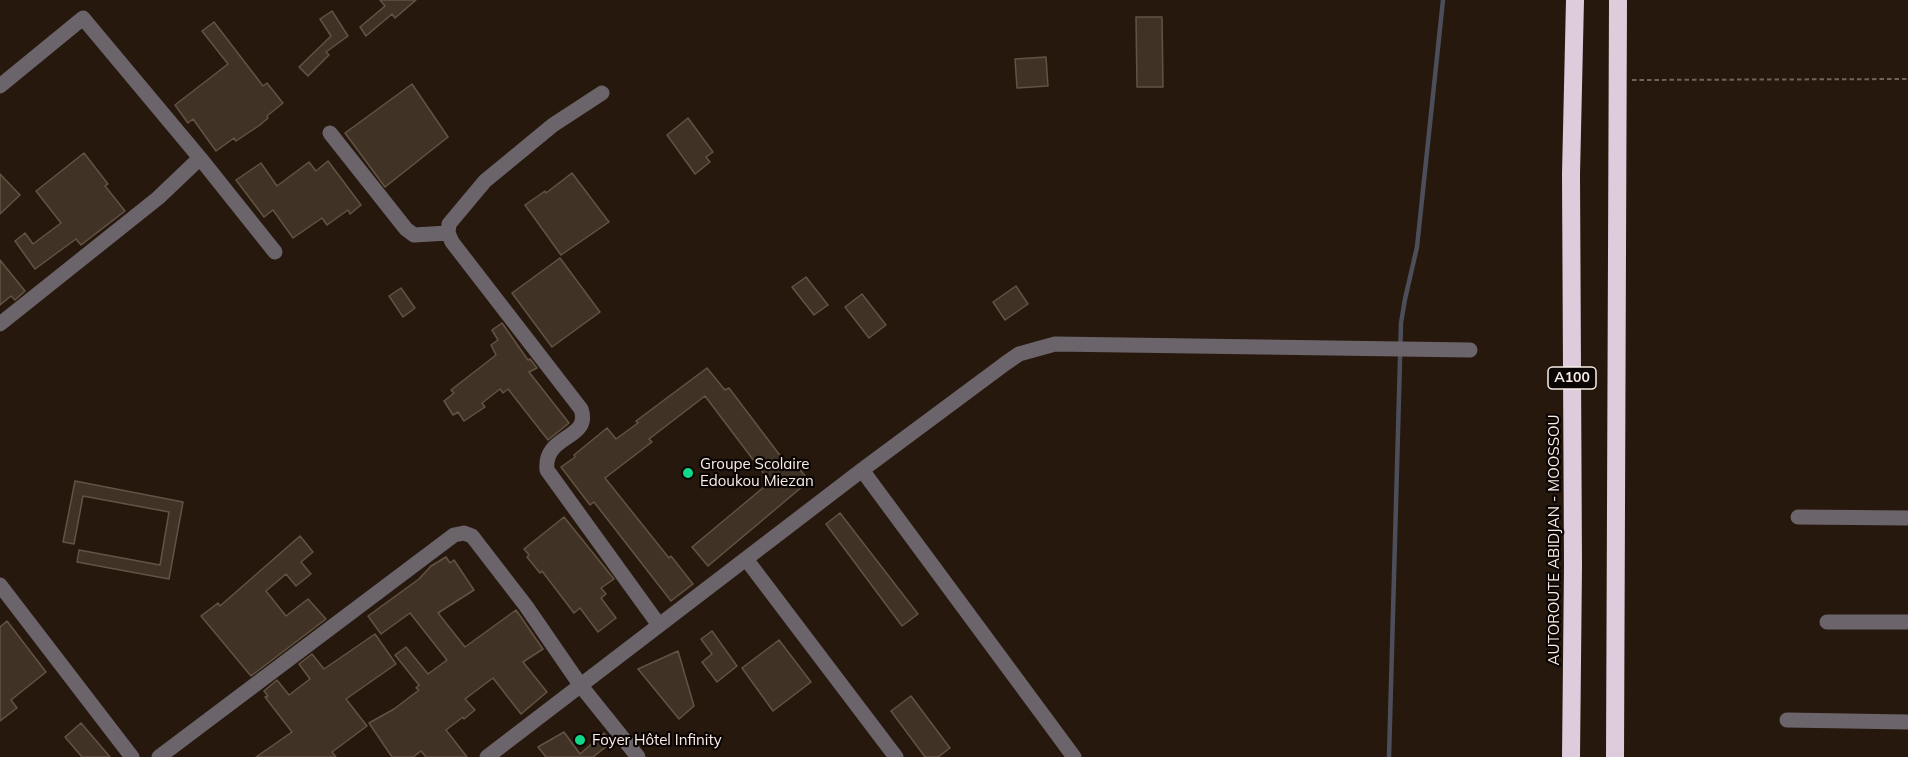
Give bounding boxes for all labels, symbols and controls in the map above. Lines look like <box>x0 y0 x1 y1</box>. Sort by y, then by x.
road number: A100 <box>1548 367 1596 389</box>
street label: AUTOROUTE ABIDJAN - MOOSSOU <box>1545 414 1563 666</box>
place label: Groupe Scolaire Edoukou Miezan <box>700 455 814 490</box>
marker: Groupe Scolaire Edoukou Miezan <box>681 466 695 480</box>
place label: Foyer Hôtel Infinity <box>592 731 722 749</box>
marker: Foyer Hôtel Infinity <box>573 733 587 747</box>

